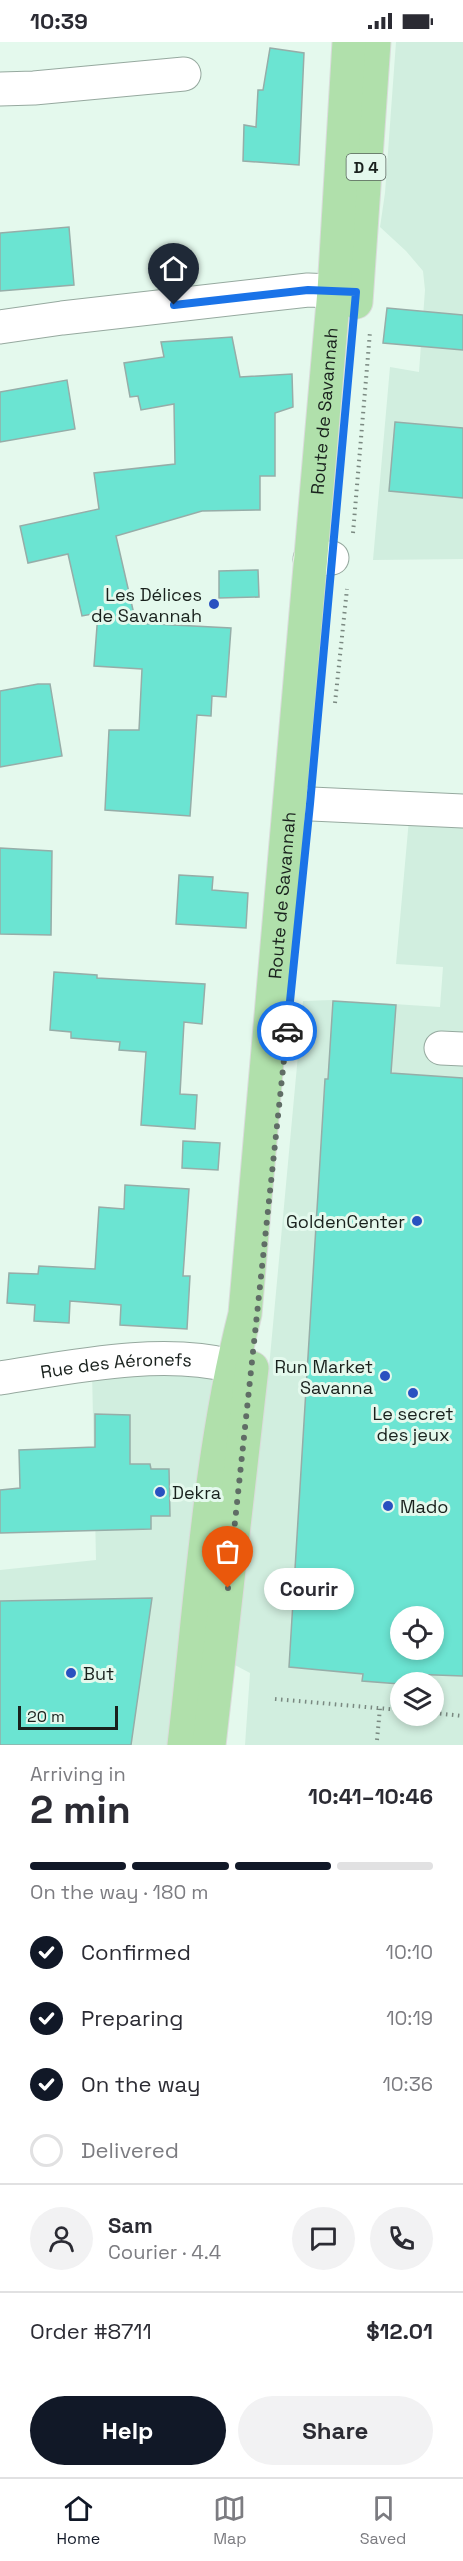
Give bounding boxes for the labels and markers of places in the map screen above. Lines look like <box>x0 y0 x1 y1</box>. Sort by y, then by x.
pin <box>148 243 199 305</box>
place label: Les Délices de Savannah <box>91 583 202 627</box>
marker: Les Délices de Savannah <box>207 597 221 611</box>
place label: GoldenCenter <box>286 1210 405 1233</box>
marker: GoldenCenter <box>410 1214 424 1228</box>
place label: Run Market Savanna <box>274 1355 373 1399</box>
marker: Run Market Savanna <box>378 1369 392 1383</box>
marker: Le secret des jeux <box>406 1386 420 1400</box>
place label: Le secret des jeux <box>373 1402 454 1446</box>
place label: Dekra <box>172 1481 221 1504</box>
marker: Dekra <box>153 1485 167 1499</box>
place label: Mado <box>400 1495 448 1518</box>
marker: Mado <box>381 1499 395 1513</box>
pin <box>202 1526 253 1588</box>
callout: Courir <box>264 1567 354 1609</box>
place label: But <box>83 1662 114 1685</box>
marker: But <box>64 1666 78 1680</box>

